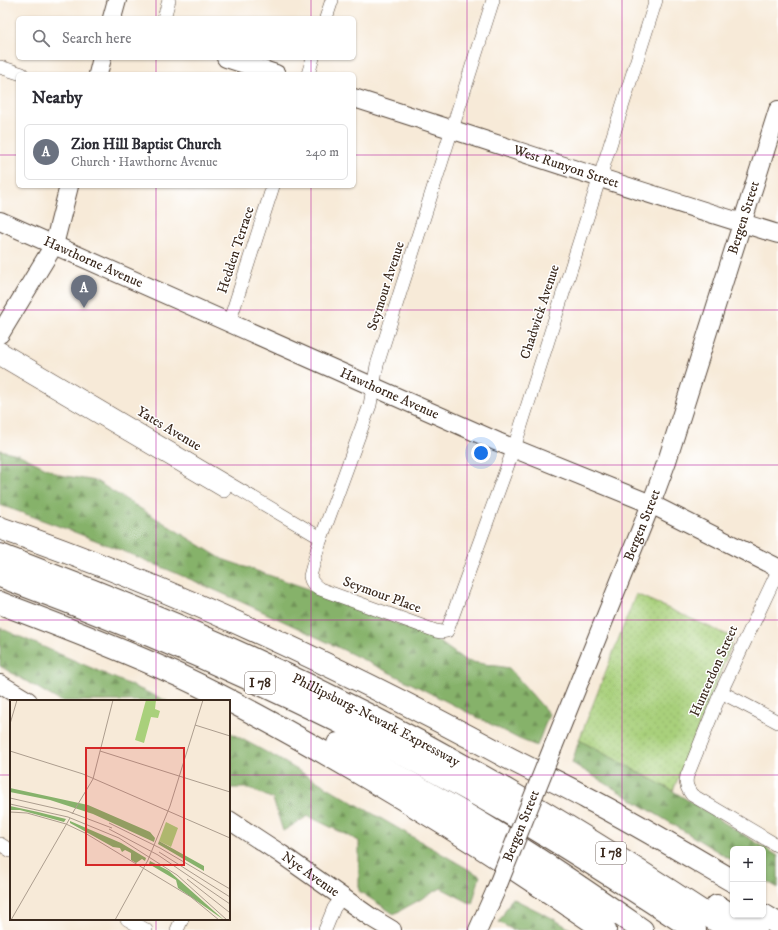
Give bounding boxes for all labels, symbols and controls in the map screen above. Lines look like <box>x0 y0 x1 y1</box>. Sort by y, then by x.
search box <box>16 16 356 60</box>
icon: search <box>30 27 52 49</box>
text: Search here <box>62 29 131 48</box>
text: Nearby <box>32 87 82 109</box>
text: Zion Hill Baptist Church <box>71 135 222 154</box>
street label: West Runyon Street <box>510 141 622 193</box>
text: A <box>42 144 50 160</box>
text: 240 m <box>306 144 339 160</box>
text: Church · Hawthorne Avenue <box>71 154 218 170</box>
street label: Bergen Street <box>724 178 764 257</box>
street label: Hedden Terrace <box>213 204 259 296</box>
street label: Hawthorne Avenue <box>41 233 145 291</box>
street label: Seymour Avenue <box>363 239 409 333</box>
street label: Chadwick Avenue <box>516 262 564 362</box>
pin: A <box>71 275 97 308</box>
street label: Hawthorne Avenue <box>337 364 442 424</box>
street label: Yates Avenue <box>133 403 205 455</box>
your location <box>471 443 491 463</box>
street label: Bergen Street <box>620 486 665 564</box>
street label: Seymour Place <box>340 573 424 618</box>
street label: Hunterdon Street <box>686 622 742 720</box>
street label: Phillipsburg-Newark Expressway <box>289 670 463 771</box>
road number: I 78 <box>245 672 275 694</box>
inset map <box>10 700 230 920</box>
street label: Bergen Street <box>499 787 544 865</box>
road number: I 78 <box>596 842 626 864</box>
map controls <box>730 846 766 918</box>
button: + <box>730 846 766 882</box>
street label: Nye Avenue <box>278 848 343 901</box>
button: − <box>730 882 766 918</box>

